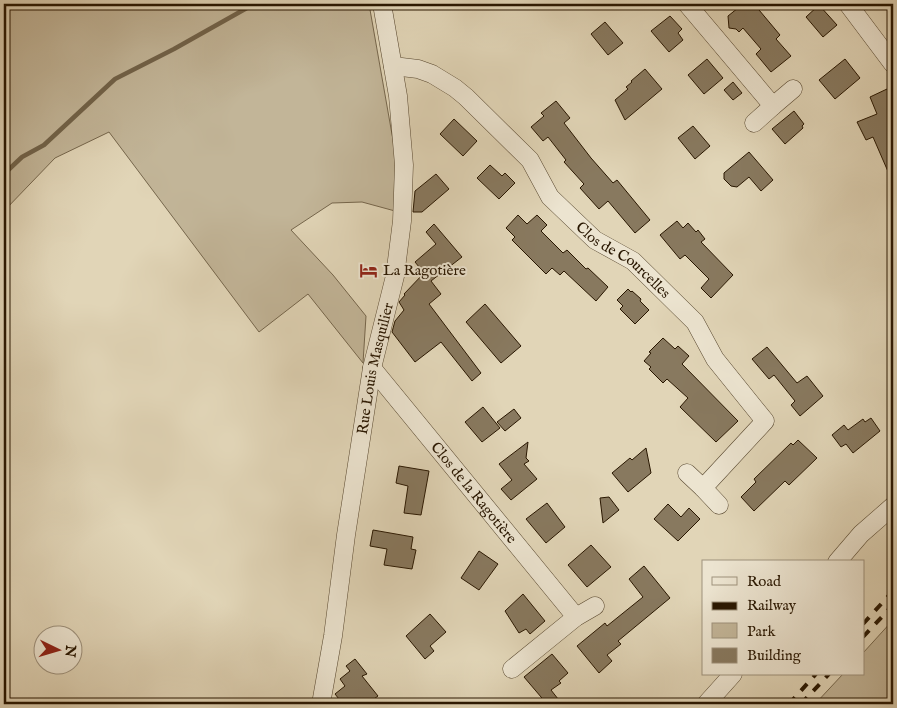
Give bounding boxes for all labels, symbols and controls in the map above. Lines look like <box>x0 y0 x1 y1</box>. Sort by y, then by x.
street label: Clos de Courcelles <box>571 218 674 302</box>
hotel icon: La Ragotière <box>359 260 379 280</box>
place label: La Ragotière <box>383 261 466 280</box>
street label: Rue Louis Masquilier <box>353 300 398 436</box>
street label: Clos de la Ragotière <box>426 438 521 548</box>
legend <box>702 560 864 676</box>
text: Road <box>747 572 782 591</box>
text: Railway <box>747 596 797 615</box>
text: Park <box>747 622 777 641</box>
north arrow <box>32 626 82 676</box>
text: N <box>60 643 80 658</box>
text: Building <box>747 646 802 665</box>

